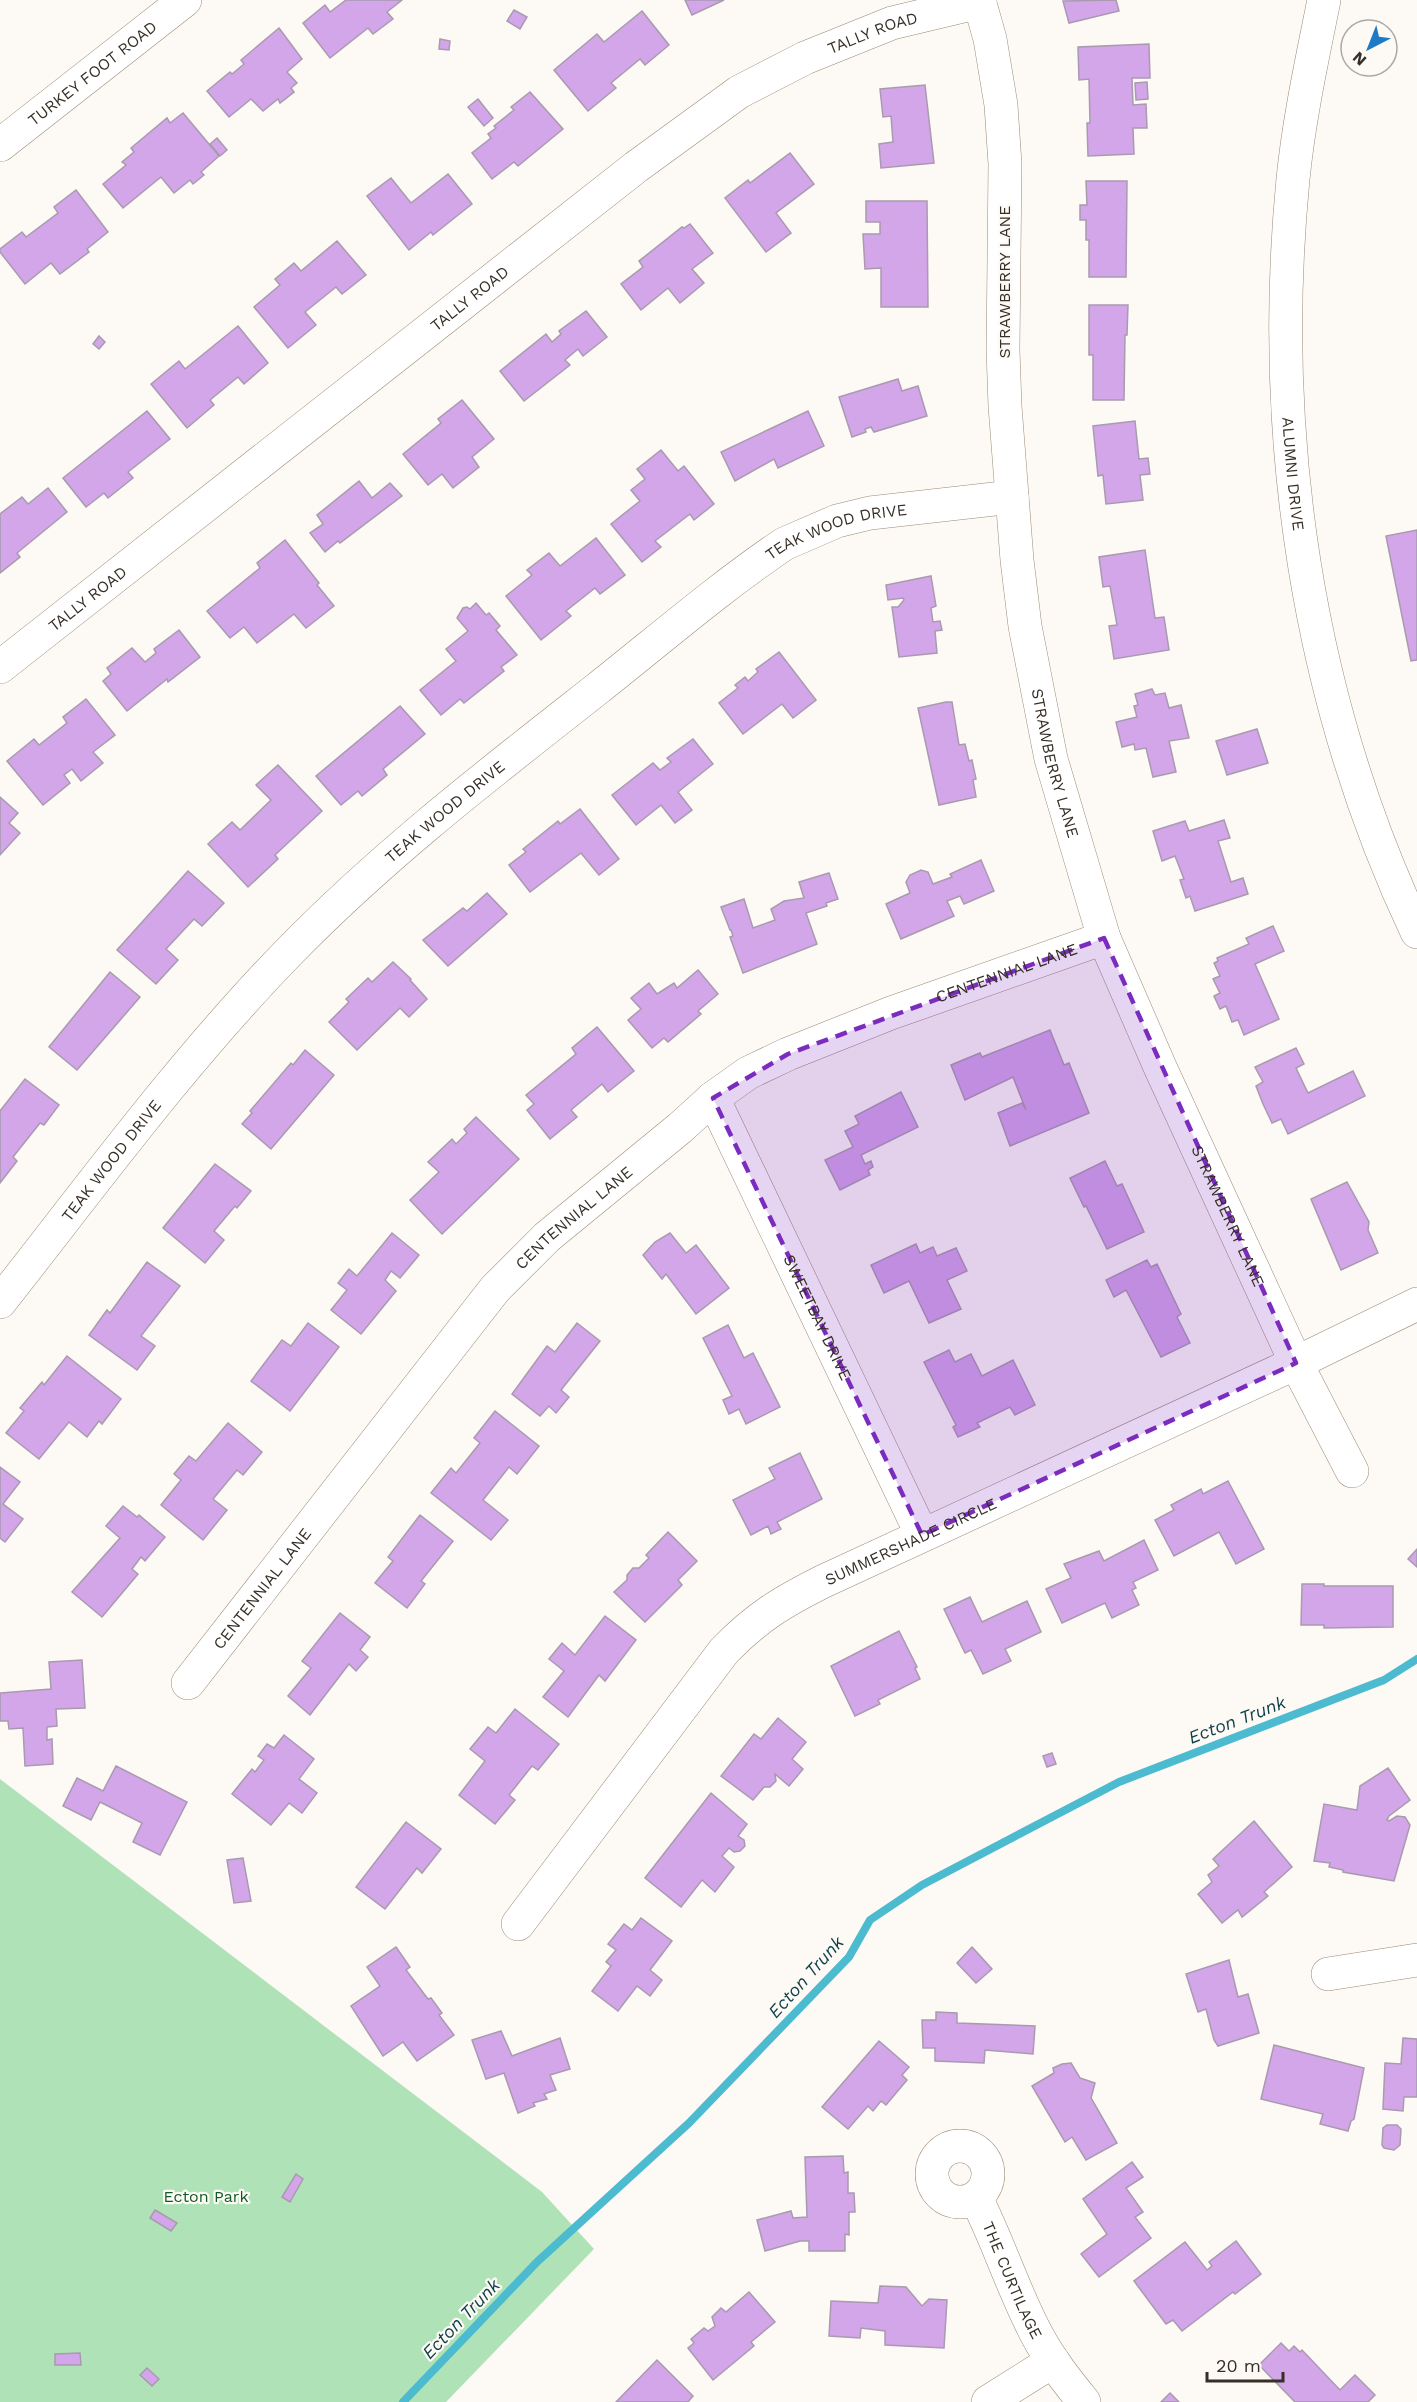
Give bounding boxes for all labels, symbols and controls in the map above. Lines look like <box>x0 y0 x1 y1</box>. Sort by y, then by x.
street label: TALLY ROAD <box>825 8 919 58</box>
street label: TURKEY FOOT ROAD <box>24 17 161 130</box>
north arrow <box>1339 18 1399 78</box>
text: N <box>1349 48 1370 70</box>
street label: STRAWBERRY LANE <box>995 206 1014 358</box>
street label: TALLY ROAD <box>427 262 513 335</box>
street label: ALUMNI DRIVE <box>1278 416 1308 532</box>
street label: TEAK WOOD DRIVE <box>762 500 908 564</box>
street label: TALLY ROAD <box>45 562 131 635</box>
street label: STRAWBERRY LANE <box>1027 687 1083 840</box>
street label: TEAK WOOD DRIVE <box>381 757 508 867</box>
street label: CENTENNIAL LANE <box>933 939 1080 1006</box>
street label: TEAK WOOD DRIVE <box>58 1096 165 1225</box>
street label: STRAWBERRY LANE <box>1187 1142 1268 1289</box>
street label: CENTENNIAL LANE <box>511 1162 636 1273</box>
street label: SWEETBAY DRIVE <box>779 1252 856 1383</box>
street label: SUMMERSHADE CIRCLE <box>822 1494 999 1589</box>
street label: CENTENNIAL LANE <box>209 1524 315 1653</box>
water label: Ecton Trunk <box>1185 1691 1290 1748</box>
water label: Ecton Trunk <box>763 1931 849 2022</box>
park label: Ecton Park <box>164 2187 248 2206</box>
street label: THE CURTILAGE <box>978 2219 1046 2342</box>
water label: Ecton Trunk <box>417 2274 505 2363</box>
scale bar <box>1207 2345 1284 2383</box>
text: 20 m <box>1216 2355 1261 2376</box>

